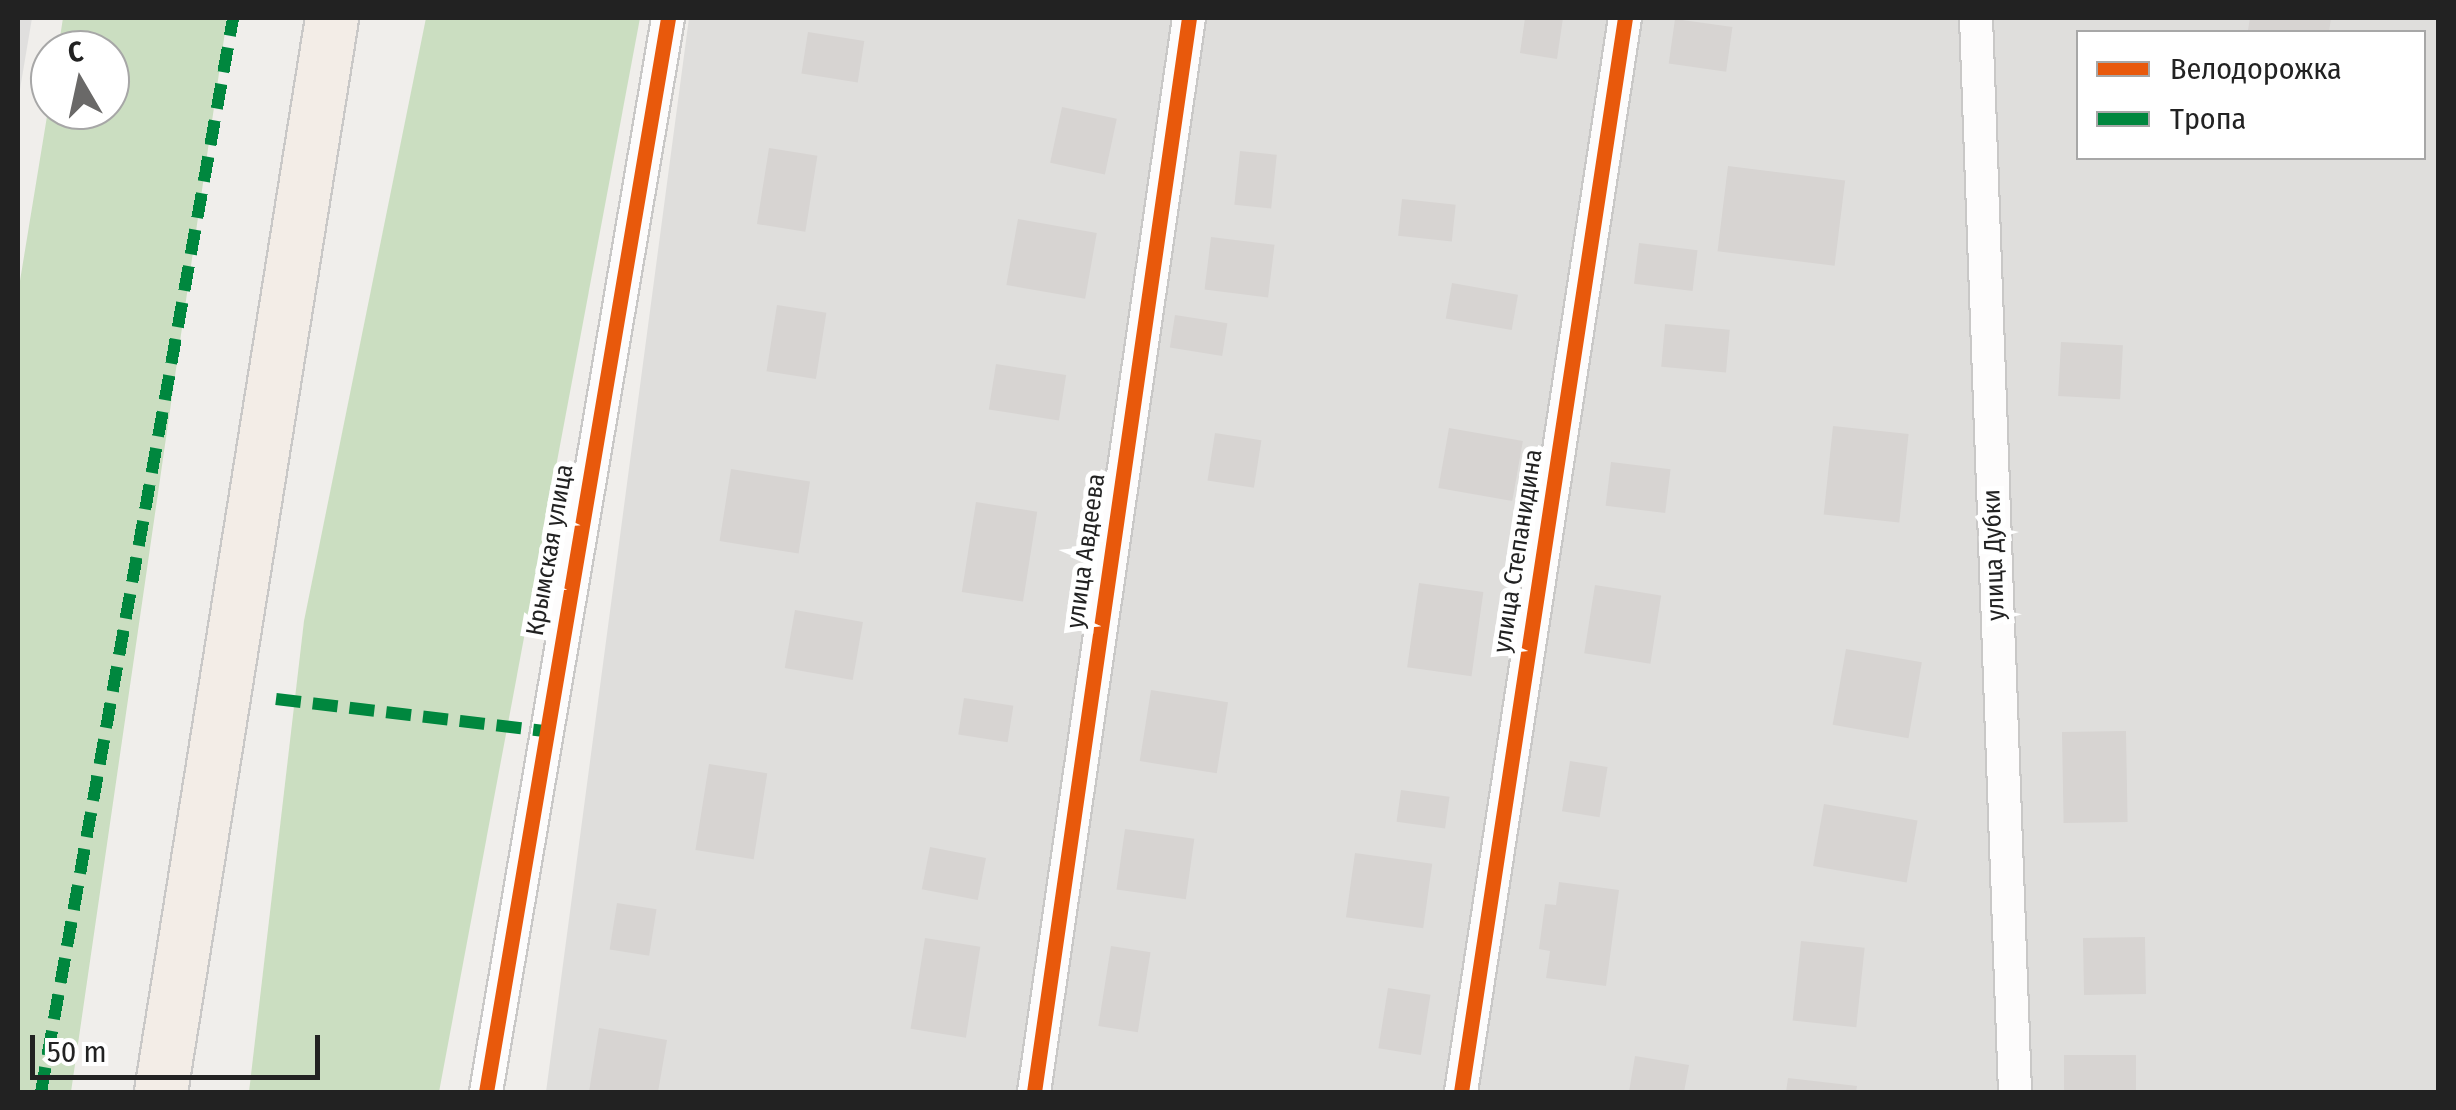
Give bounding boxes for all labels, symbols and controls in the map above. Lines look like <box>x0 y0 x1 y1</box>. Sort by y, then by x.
north arrow <box>30 30 130 130</box>
legend <box>2076 30 2426 160</box>
text: С <box>66 34 85 69</box>
text: Велодорожка <box>2170 51 2342 87</box>
text: Тропа <box>2170 101 2246 137</box>
street label: улица Степанидина <box>1487 447 1549 655</box>
street label: Крымская улица <box>520 462 580 638</box>
street label: улица Авдеева <box>1060 472 1112 630</box>
street label: улица Дубки <box>1977 489 2011 621</box>
scale bar <box>35 1015 325 1077</box>
text: 50 m <box>47 1034 107 1070</box>

